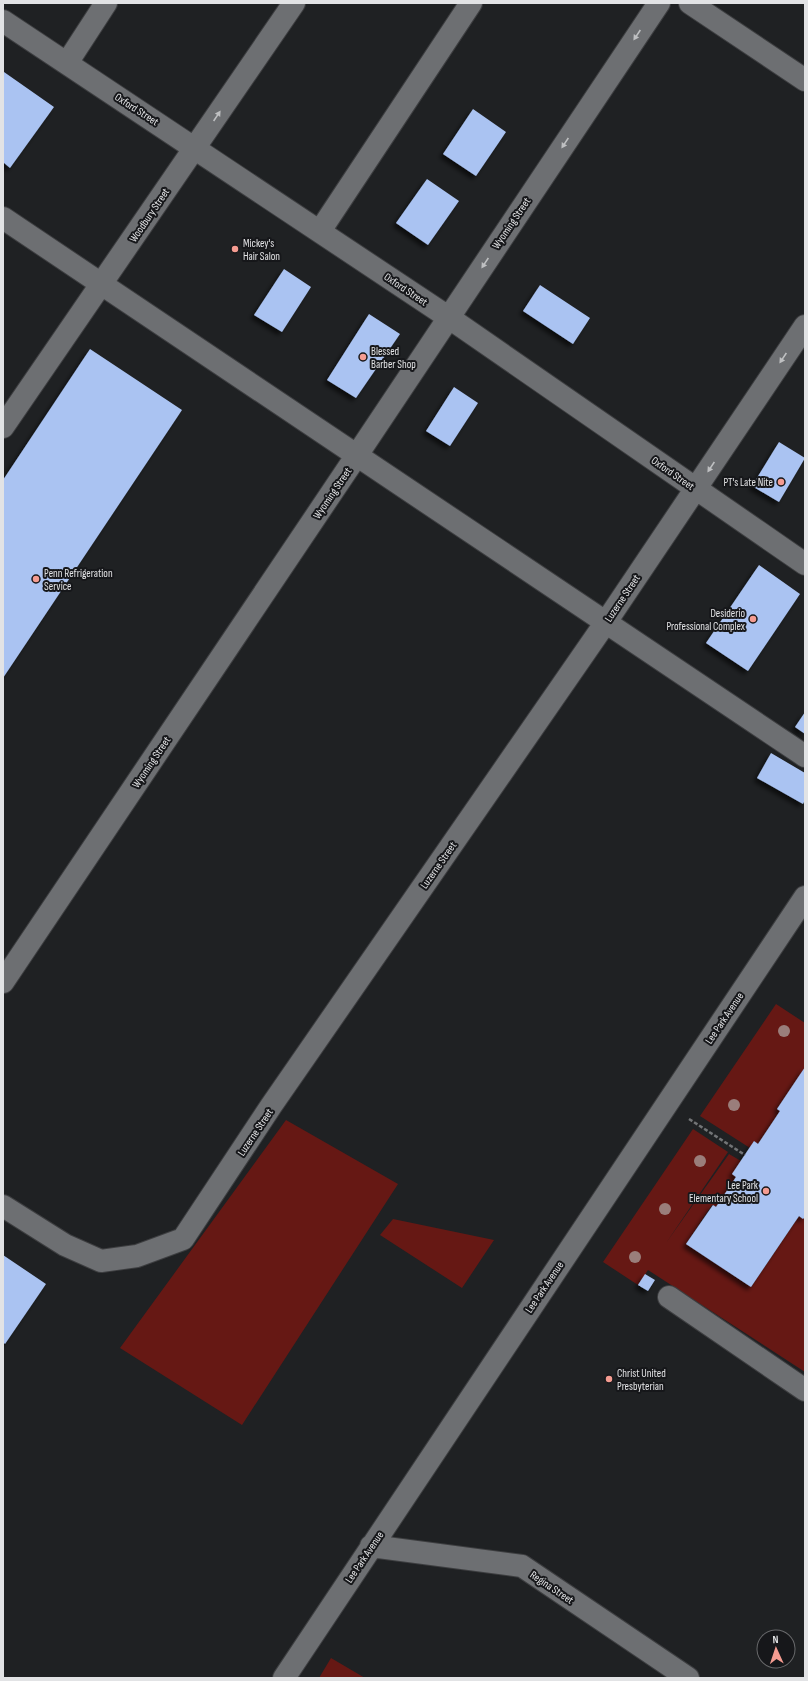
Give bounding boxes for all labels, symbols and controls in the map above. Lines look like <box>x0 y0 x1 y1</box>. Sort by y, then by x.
one-way arrow <box>633 30 641 41</box>
street label: Oxford Street <box>112 90 162 129</box>
one-way arrow <box>213 110 221 121</box>
one-way arrow <box>561 138 569 149</box>
street label: Woodbury Street <box>127 185 173 245</box>
street label: Wyoming Street <box>490 195 534 251</box>
place label: Mickey's Hair Salon <box>243 237 280 263</box>
marker: Mickey's Hair Salon <box>230 244 240 254</box>
one-way arrow <box>481 257 488 269</box>
street label: Oxford Street <box>382 270 430 309</box>
place label: Blessed Barber Shop <box>371 345 416 371</box>
marker: Blessed Barber Shop <box>358 352 368 362</box>
one-way arrow <box>779 353 787 364</box>
street label: Oxford Street <box>649 454 697 493</box>
one-way arrow <box>707 461 715 472</box>
street label: Wyoming Street <box>311 465 355 521</box>
place label: PT's Late Nite <box>723 476 773 489</box>
marker: PT's Late Nite <box>776 477 786 487</box>
place label: Penn Refrigeration Service <box>44 567 113 593</box>
street label: Luzerne Street <box>602 572 643 624</box>
marker: Penn Refrigeration Service <box>31 574 41 584</box>
place label: Desiderio Professional Complex <box>666 607 745 633</box>
marker: Desiderio Professional Complex <box>748 614 758 624</box>
street label: Wyoming Street <box>130 734 174 790</box>
street label: Luzerne Street <box>418 839 460 891</box>
street label: Lee Park Avenue <box>702 990 746 1046</box>
street label: Luzerne Street <box>235 1106 276 1158</box>
place label: Lee Park Elementary School <box>689 1179 759 1205</box>
marker: Lee Park Elementary School <box>761 1186 771 1196</box>
street label: Lee Park Avenue <box>522 1259 566 1315</box>
place label: Christ United Presbyterian <box>617 1367 666 1393</box>
marker: Christ United Presbyterian <box>604 1374 614 1384</box>
street label: Lee Park Avenue <box>342 1529 386 1585</box>
street label: Regina Street <box>527 1568 576 1607</box>
north arrow <box>756 1629 796 1669</box>
text: N <box>772 1633 779 1646</box>

